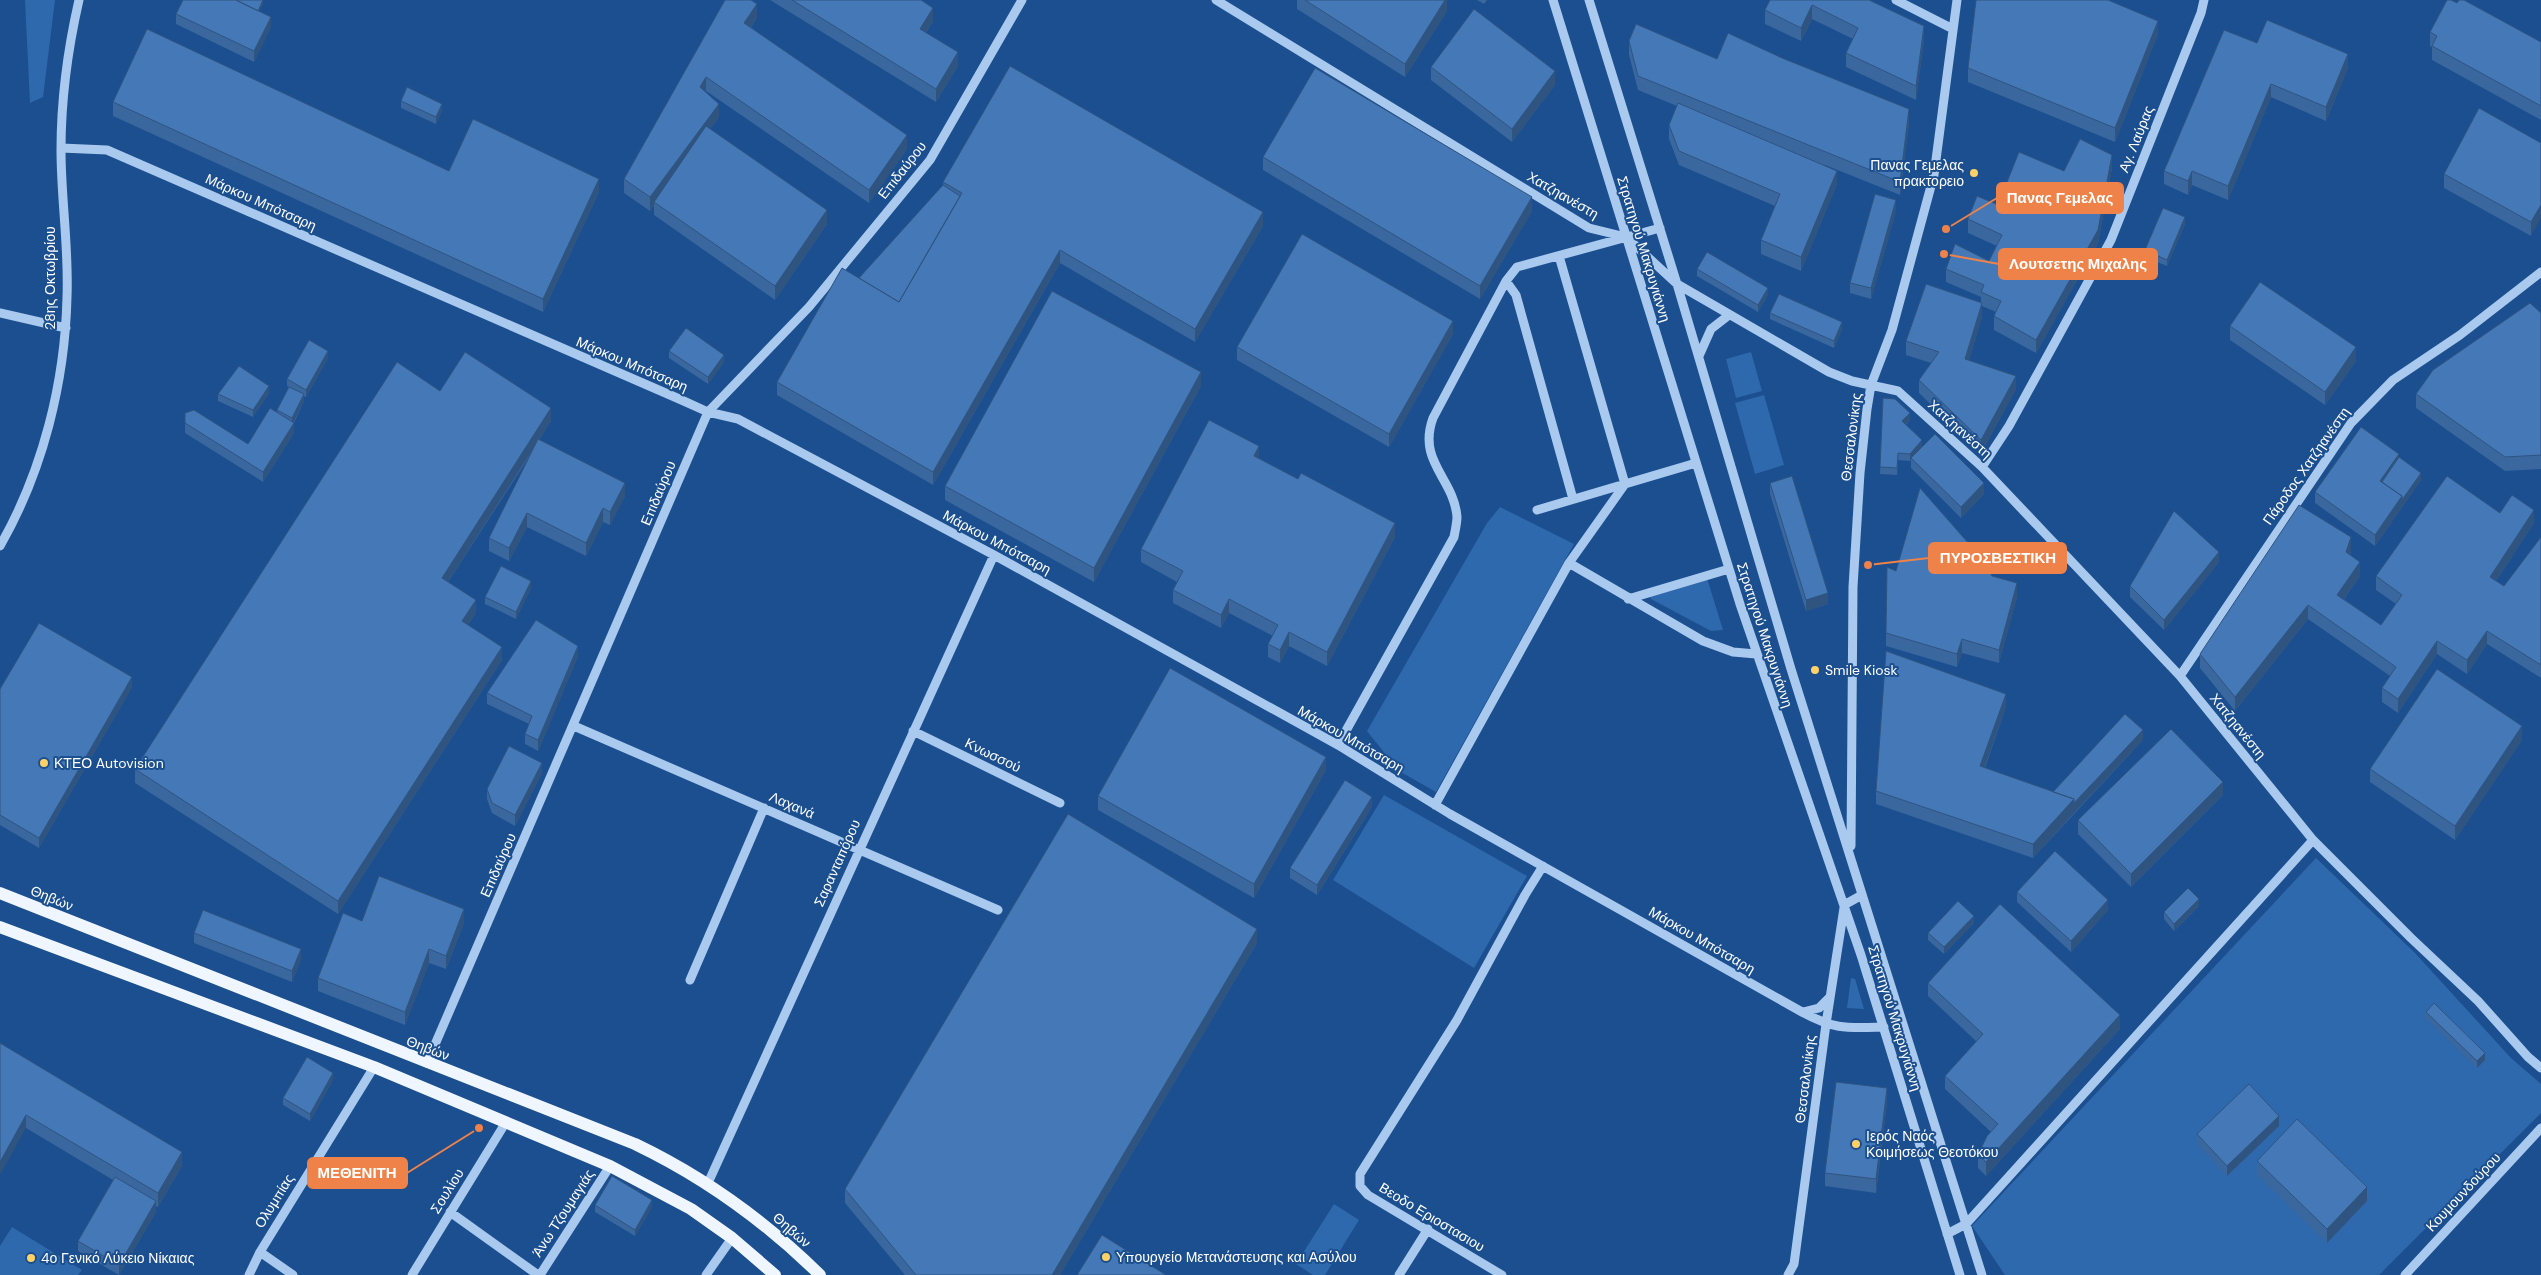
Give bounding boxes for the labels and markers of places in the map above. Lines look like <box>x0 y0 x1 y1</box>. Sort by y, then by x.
place label: Πανας Γεμελας πρακτορειο <box>1870 156 1964 190</box>
marker: Πανας Γεμελας πρακτορειο <box>1968 167 1980 179</box>
callout: Πανας Γεμελας <box>1997 183 2123 213</box>
callout: Λουτσετης Μιχαλης <box>1999 249 2157 279</box>
callout: ΠΥΡΟΣΒΕΣΤΙΚΗ <box>1929 543 2066 573</box>
place label: Smile Kiosk <box>1825 661 1898 679</box>
marker: Smile Kiosk <box>1809 664 1821 676</box>
place label: ΚΤΕΟ Autovision <box>54 754 164 772</box>
marker: ΚΤΕΟ Autovision <box>38 757 50 769</box>
place label: Ιερός Ναός Κοιμήσεως Θεοτόκου <box>1866 1127 1999 1161</box>
marker: Ιερός Ναός Κοιμήσεως Θεοτόκου <box>1850 1138 1862 1150</box>
callout: ΜΕΘΕΝΙΤΗ <box>308 1158 407 1188</box>
place label: Υπουργείο Μετανάστευσης και Ασύλου <box>1116 1248 1357 1266</box>
place label: 4ο Γενικό Λύκειο Νίκαιας <box>41 1249 195 1267</box>
marker: Υπουργείο Μετανάστευσης και Ασύλου <box>1100 1251 1112 1263</box>
marker: 4ο Γενικό Λύκειο Νίκαιας <box>25 1252 37 1264</box>

